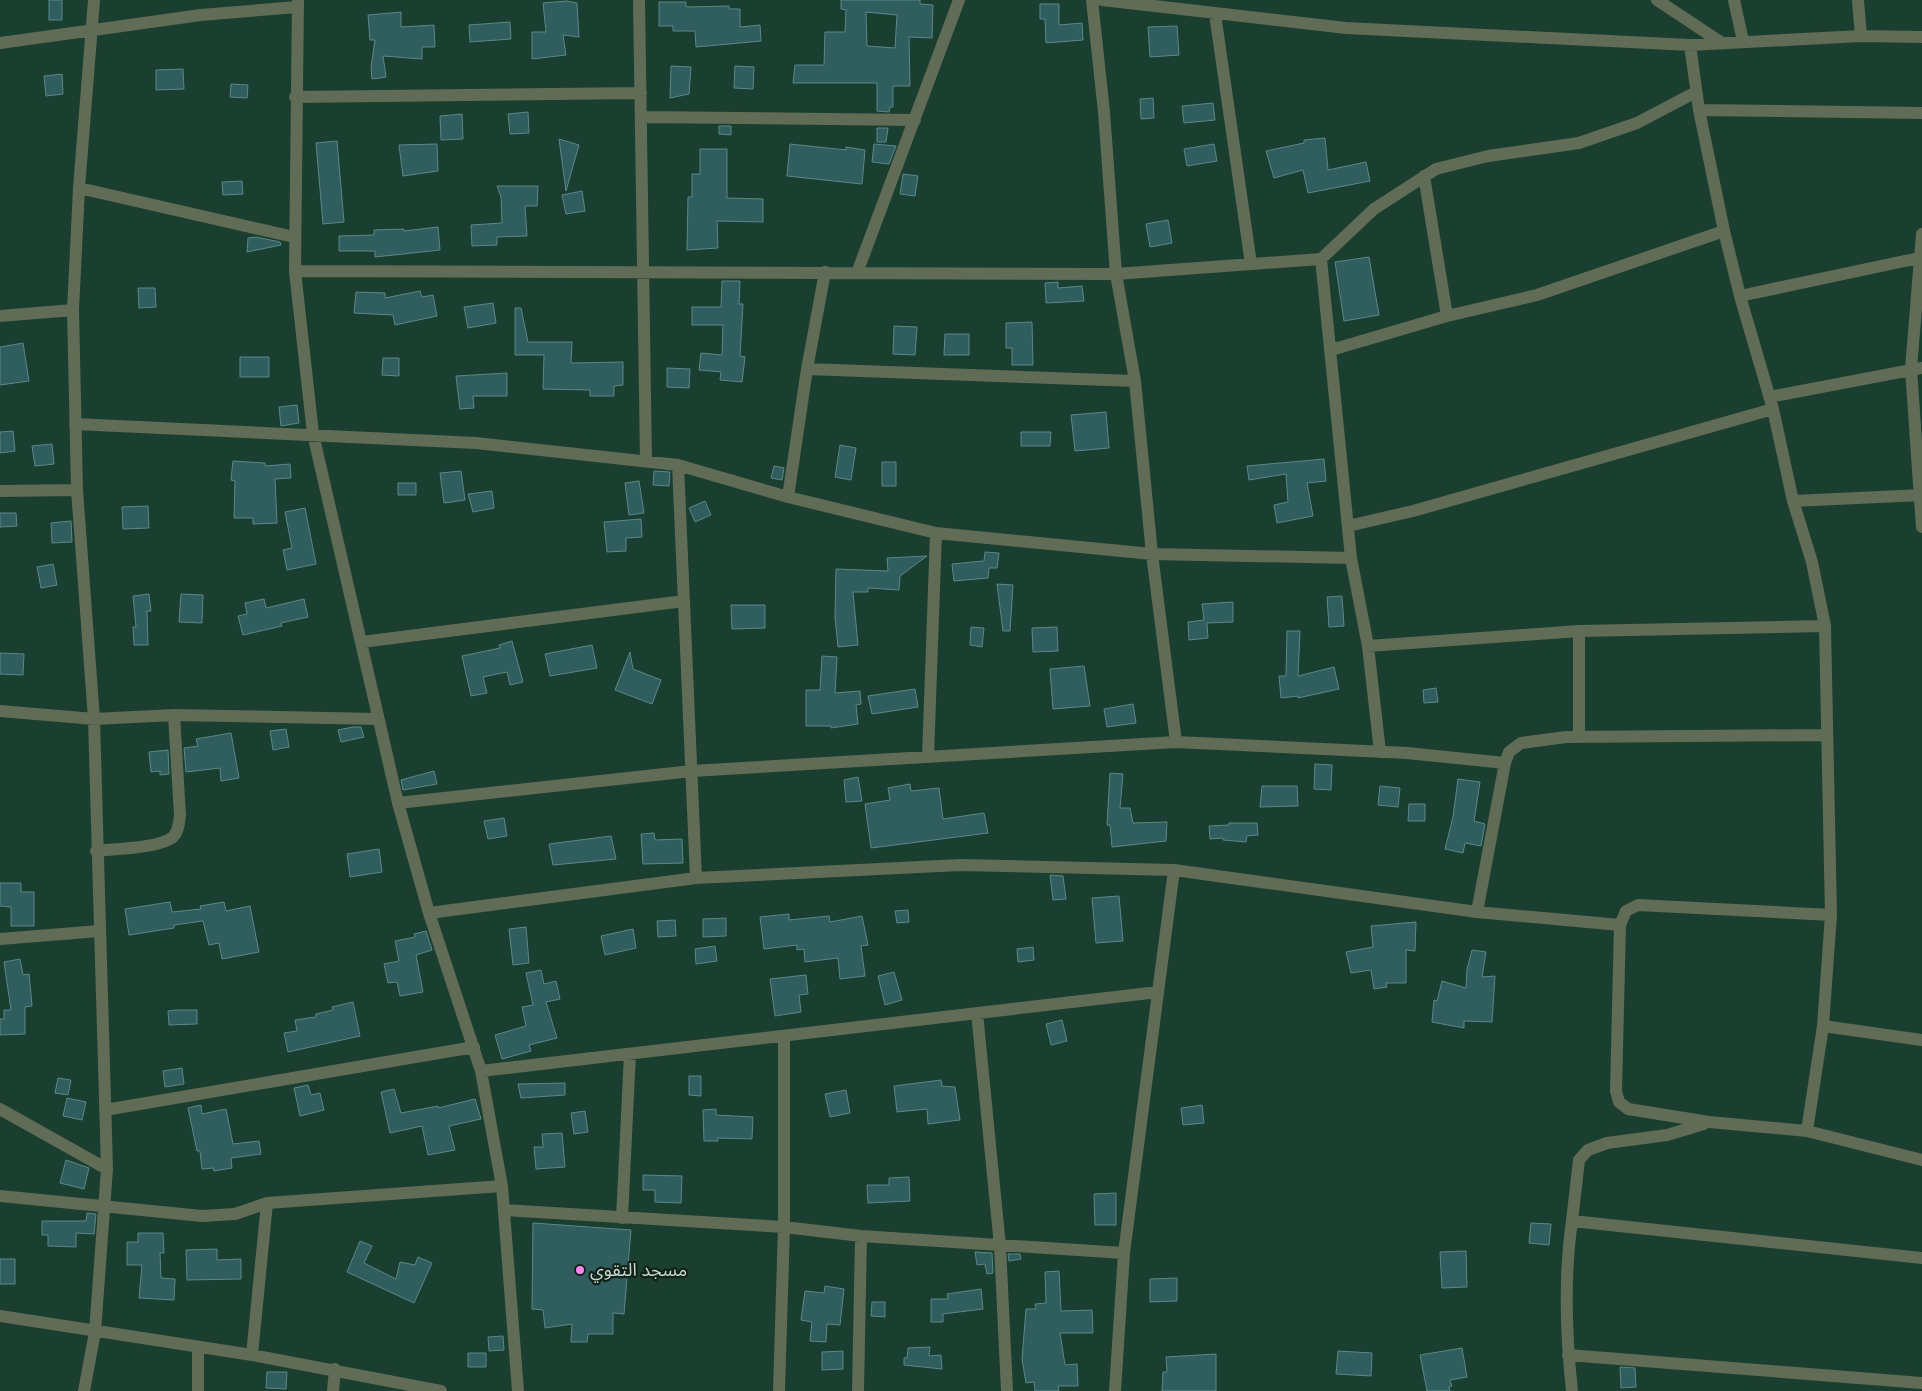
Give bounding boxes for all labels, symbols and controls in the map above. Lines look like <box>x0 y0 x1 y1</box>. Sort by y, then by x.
place label: مسجد التقوي <box>590 1258 687 1283</box>
marker: مسجد التقوي <box>574 1264 586 1276</box>

